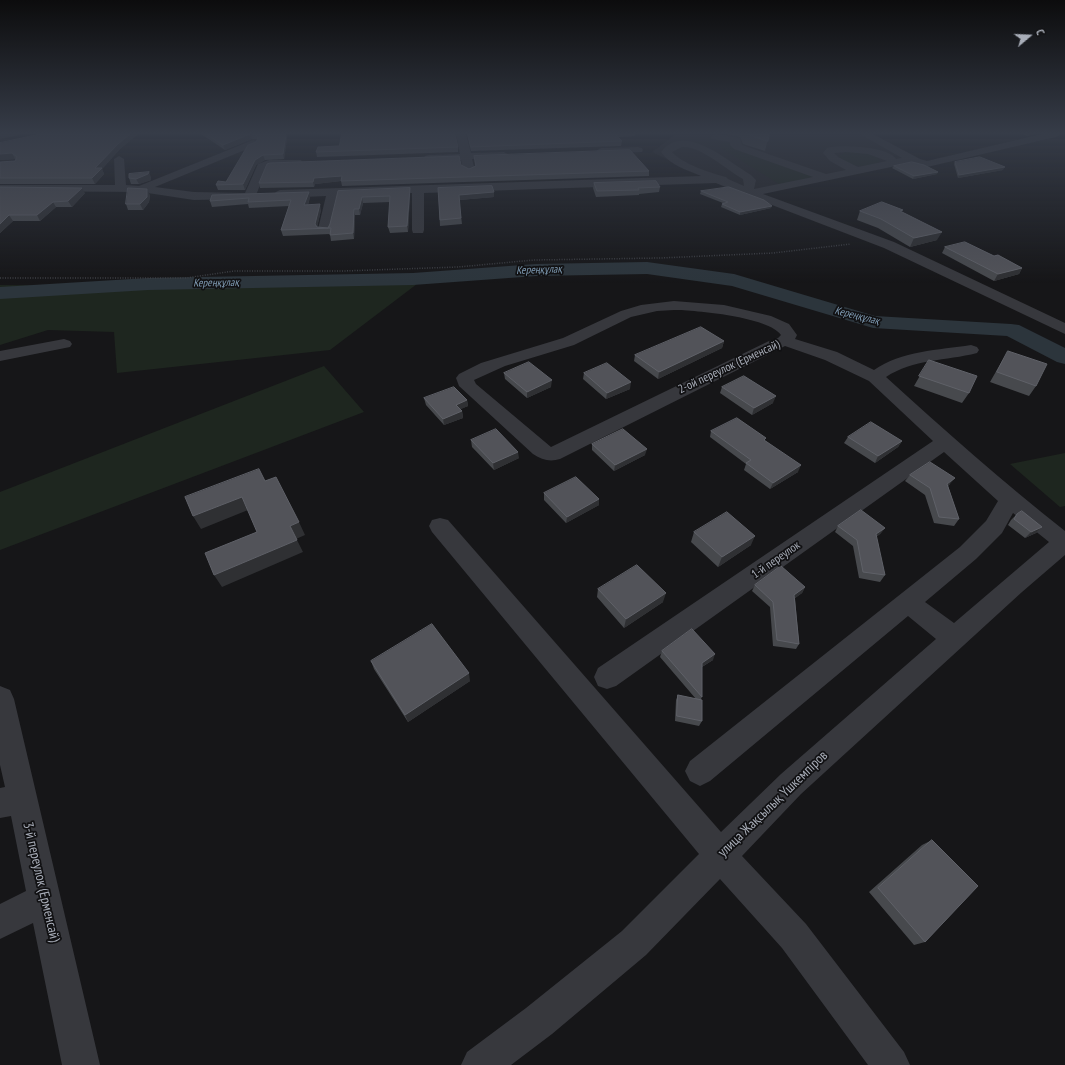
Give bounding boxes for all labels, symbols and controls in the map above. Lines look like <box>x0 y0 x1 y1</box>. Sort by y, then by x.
north arrow <box>1009 16 1049 56</box>
text: С <box>1033 27 1048 37</box>
water label: Кереңқұлақ <box>516 263 562 277</box>
water label: Кереңқұлақ <box>193 276 239 290</box>
water label: Кереңқұлақ <box>833 304 881 328</box>
street label: 2-ой переулок (Ерменсай) <box>676 337 782 397</box>
street label: 1-й переулок <box>749 538 803 582</box>
street label: улица Жақсылық Үшкемпіров <box>715 747 831 861</box>
street label: 3-й переулок (Ерменсай) <box>19 820 63 944</box>

